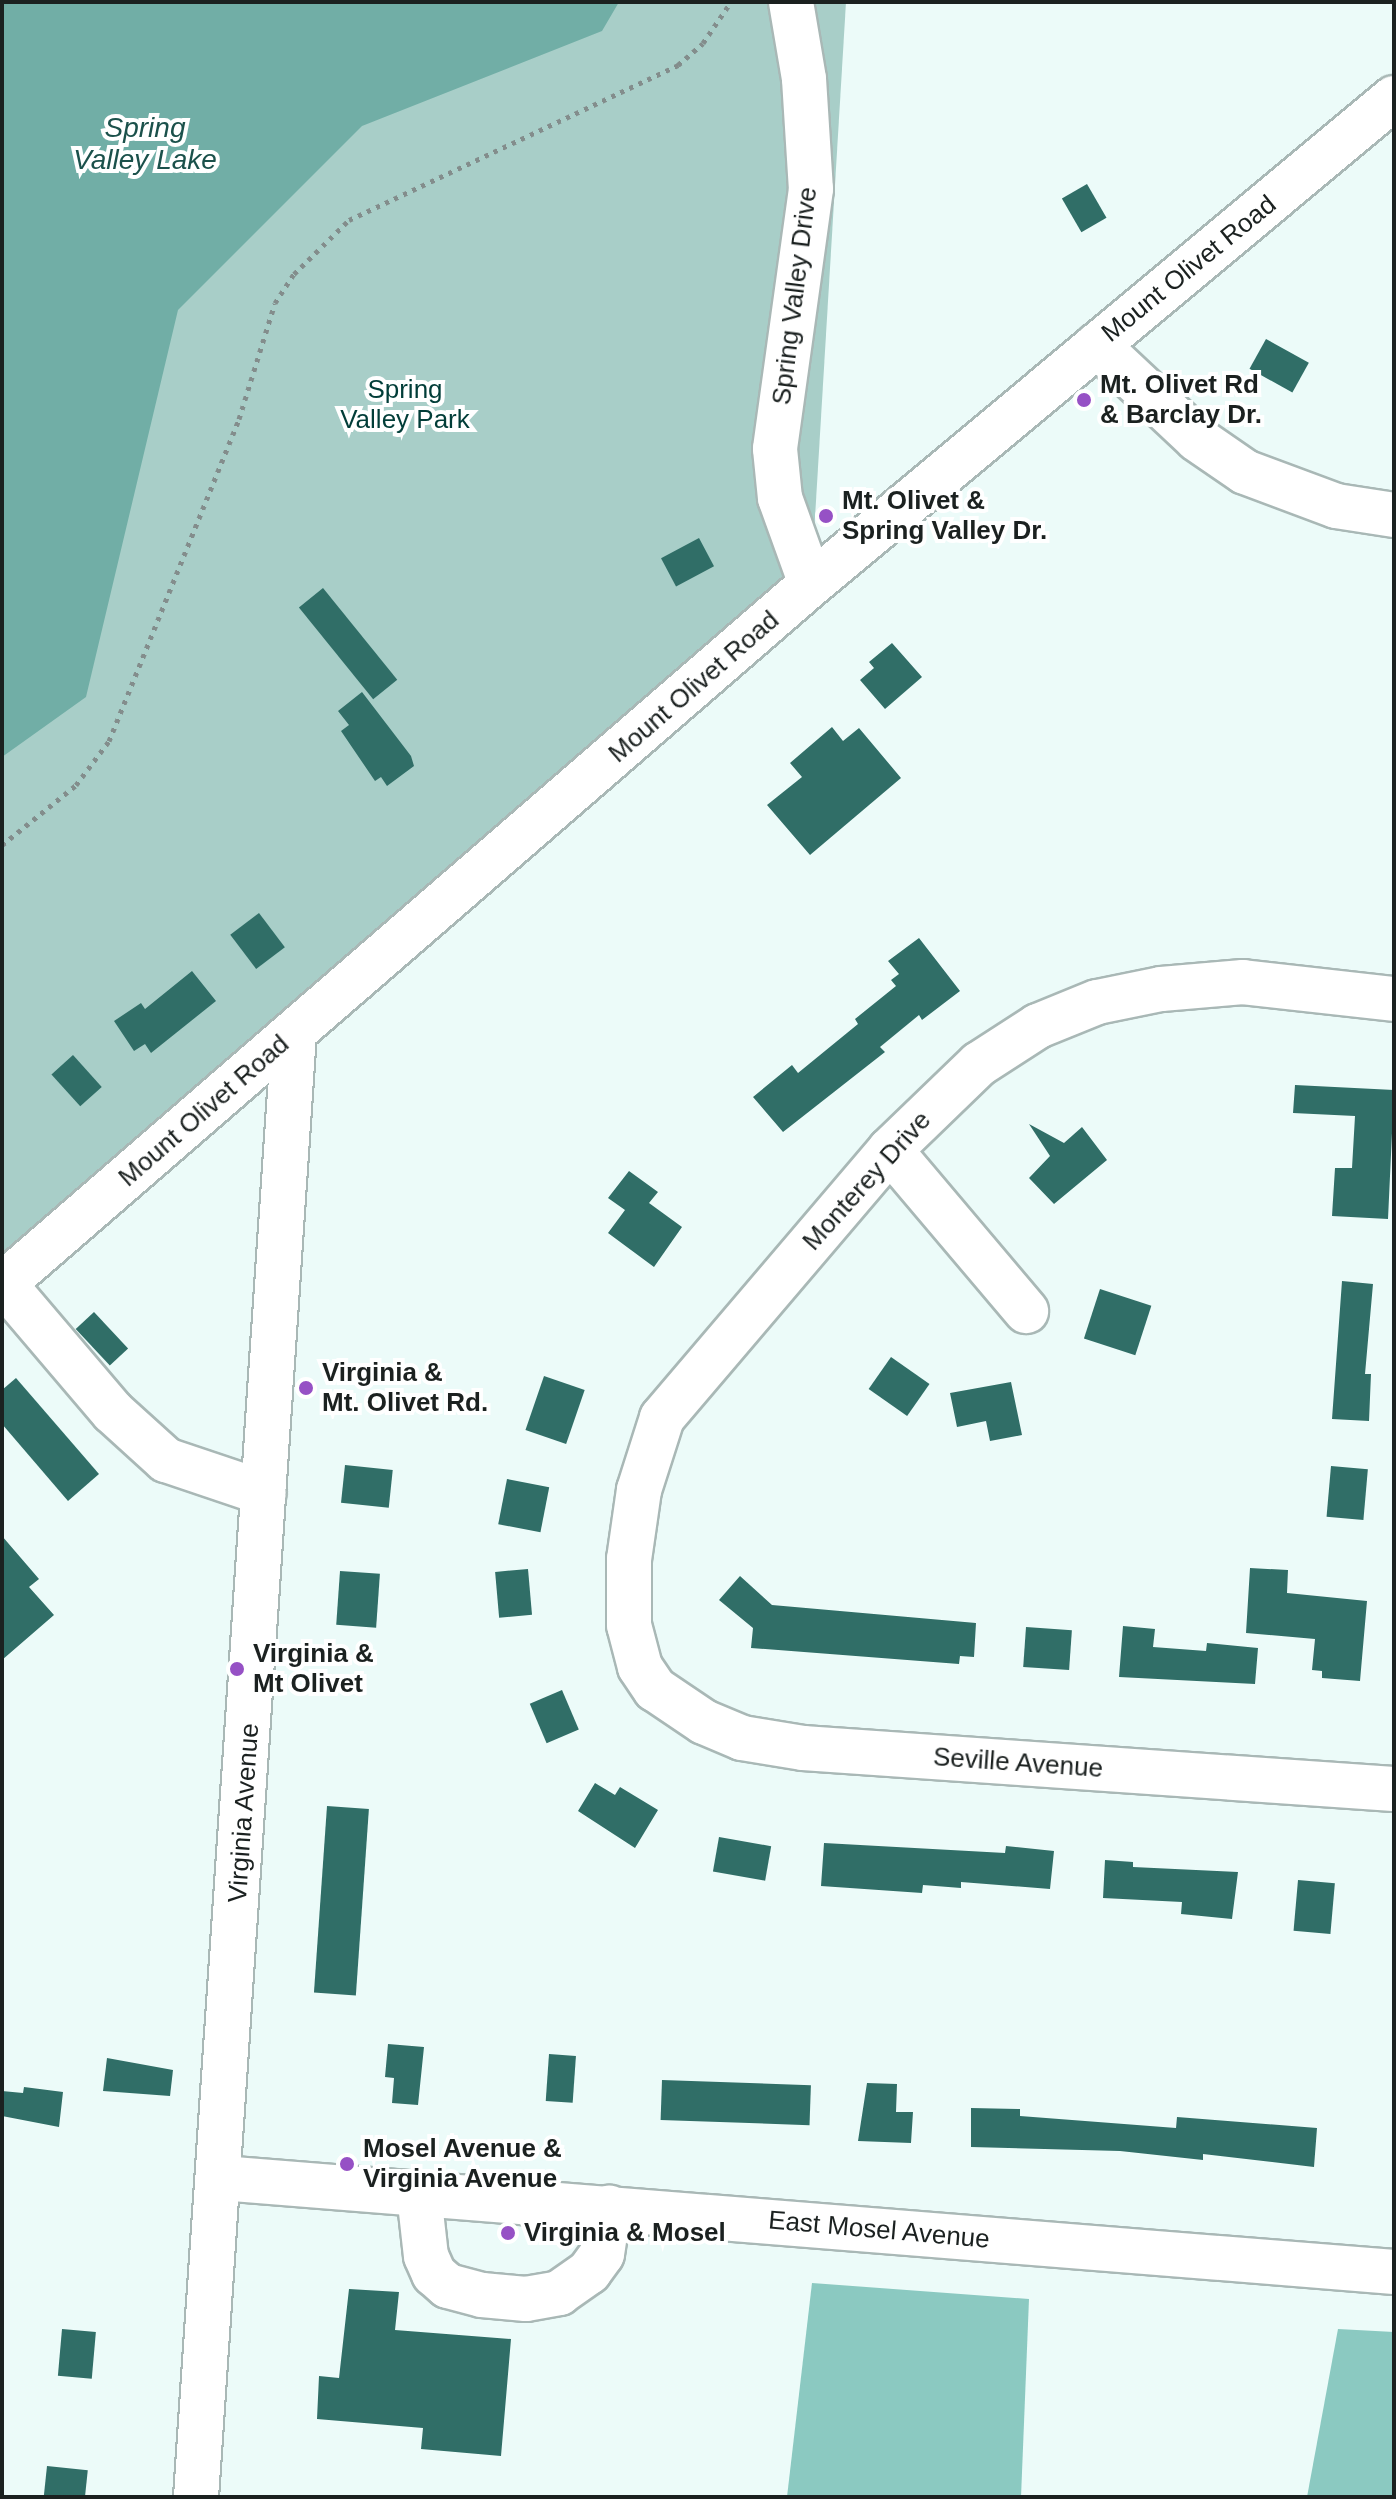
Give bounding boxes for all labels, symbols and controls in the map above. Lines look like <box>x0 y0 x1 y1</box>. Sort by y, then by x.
water label: Spring Valley Lake <box>73 111 217 177</box>
street label: Spring Valley Drive <box>766 185 824 407</box>
street label: Mount Olivet Road <box>1096 189 1282 349</box>
place label: Mt. Olivet Rd & Barclay Dr. <box>1100 369 1262 430</box>
park label: Spring Valley Park <box>340 374 470 436</box>
marker: Mt. Olivet Rd & Barclay Dr. <box>1075 391 1093 409</box>
place label: Mt. Olivet & Spring Valley Dr. <box>842 485 1047 546</box>
marker: Mt. Olivet & Spring Valley Dr. <box>817 507 835 525</box>
street label: Mount Olivet Road <box>603 605 785 769</box>
street label: Mount Olivet Road <box>113 1029 295 1193</box>
street label: Monterey Drive <box>796 1105 938 1257</box>
place label: Virginia & Mt. Olivet Rd. <box>322 1357 488 1418</box>
marker: Virginia & Mt. Olivet Rd. <box>297 1379 315 1397</box>
place label: Virginia & Mt Olivet <box>253 1638 374 1700</box>
marker: Virginia & Mt Olivet <box>228 1660 246 1678</box>
street label: Virginia Avenue <box>222 1722 266 1904</box>
street label: Seville Avenue <box>931 1741 1105 1785</box>
place label: Mosel Avenue & Virginia Avenue <box>363 2133 563 2194</box>
marker: Mosel Avenue & Virginia Avenue <box>338 2155 356 2173</box>
street label: East Mosel Avenue <box>766 2205 992 2255</box>
place label: Virginia & Mosel <box>524 2217 726 2249</box>
marker: Virginia & Mosel <box>499 2224 517 2242</box>

